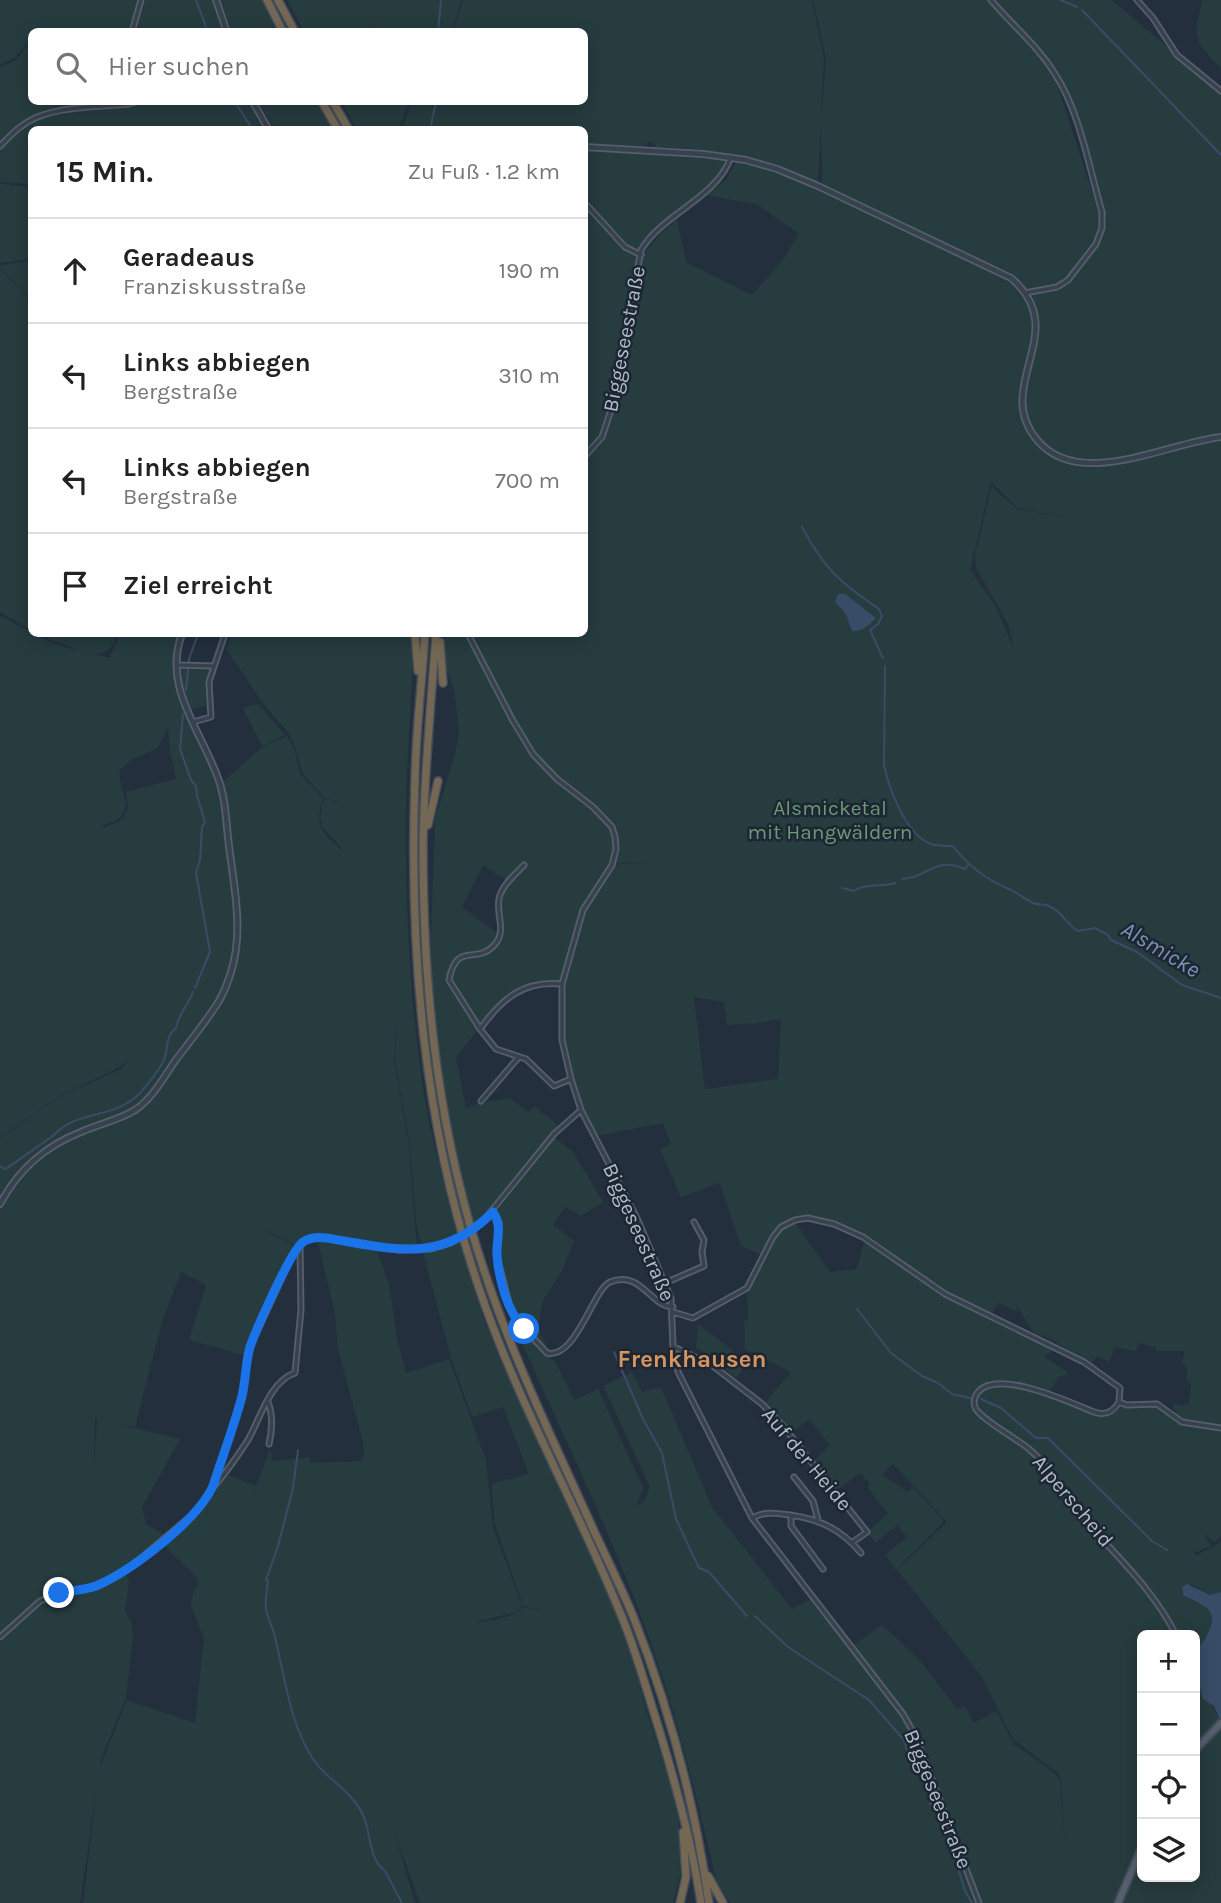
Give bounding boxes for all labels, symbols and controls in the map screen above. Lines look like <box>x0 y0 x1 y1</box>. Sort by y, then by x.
search box <box>28 28 588 105</box>
icon: search <box>52 48 90 86</box>
text: Hier suchen <box>108 51 250 82</box>
text: 15 Min. <box>56 154 153 190</box>
text: Zu Fuß · 1.2 km <box>407 158 560 185</box>
text: Geradeaus <box>123 242 255 273</box>
icon: ahead <box>56 252 94 290</box>
text: 190 m <box>498 257 560 284</box>
street label: Biggeseestraße <box>598 264 650 414</box>
text: Franziskusstraße <box>123 273 306 300</box>
text: Links abbiegen <box>123 347 311 378</box>
icon: left <box>56 357 94 395</box>
text: 310 m <box>498 362 560 389</box>
text: Bergstraße <box>123 378 238 405</box>
text: Links abbiegen <box>123 452 311 483</box>
icon: left <box>56 462 94 500</box>
text: 700 m <box>495 467 560 494</box>
text: Bergstraße <box>123 483 238 510</box>
icon: arrive <box>56 567 94 605</box>
text: Ziel erreicht <box>123 570 273 601</box>
park label: Alsmicketal mit Hangwäldern <box>747 796 913 844</box>
water label: Alsmicke <box>1116 915 1205 984</box>
street label: Biggeseestraße <box>598 1159 680 1305</box>
route start <box>508 1313 539 1344</box>
district label: Frenkhausen <box>618 1345 766 1373</box>
street label: Auf der Heide <box>757 1403 857 1515</box>
street label: Alperscheid <box>1028 1450 1118 1552</box>
route end <box>43 1577 74 1608</box>
map controls <box>1137 1630 1200 1882</box>
button: + <box>1137 1630 1200 1693</box>
button: − <box>1137 1693 1200 1756</box>
street label: Biggeseestraße <box>899 1726 977 1872</box>
button: locate <box>1137 1756 1200 1819</box>
button: layers <box>1137 1819 1200 1882</box>

